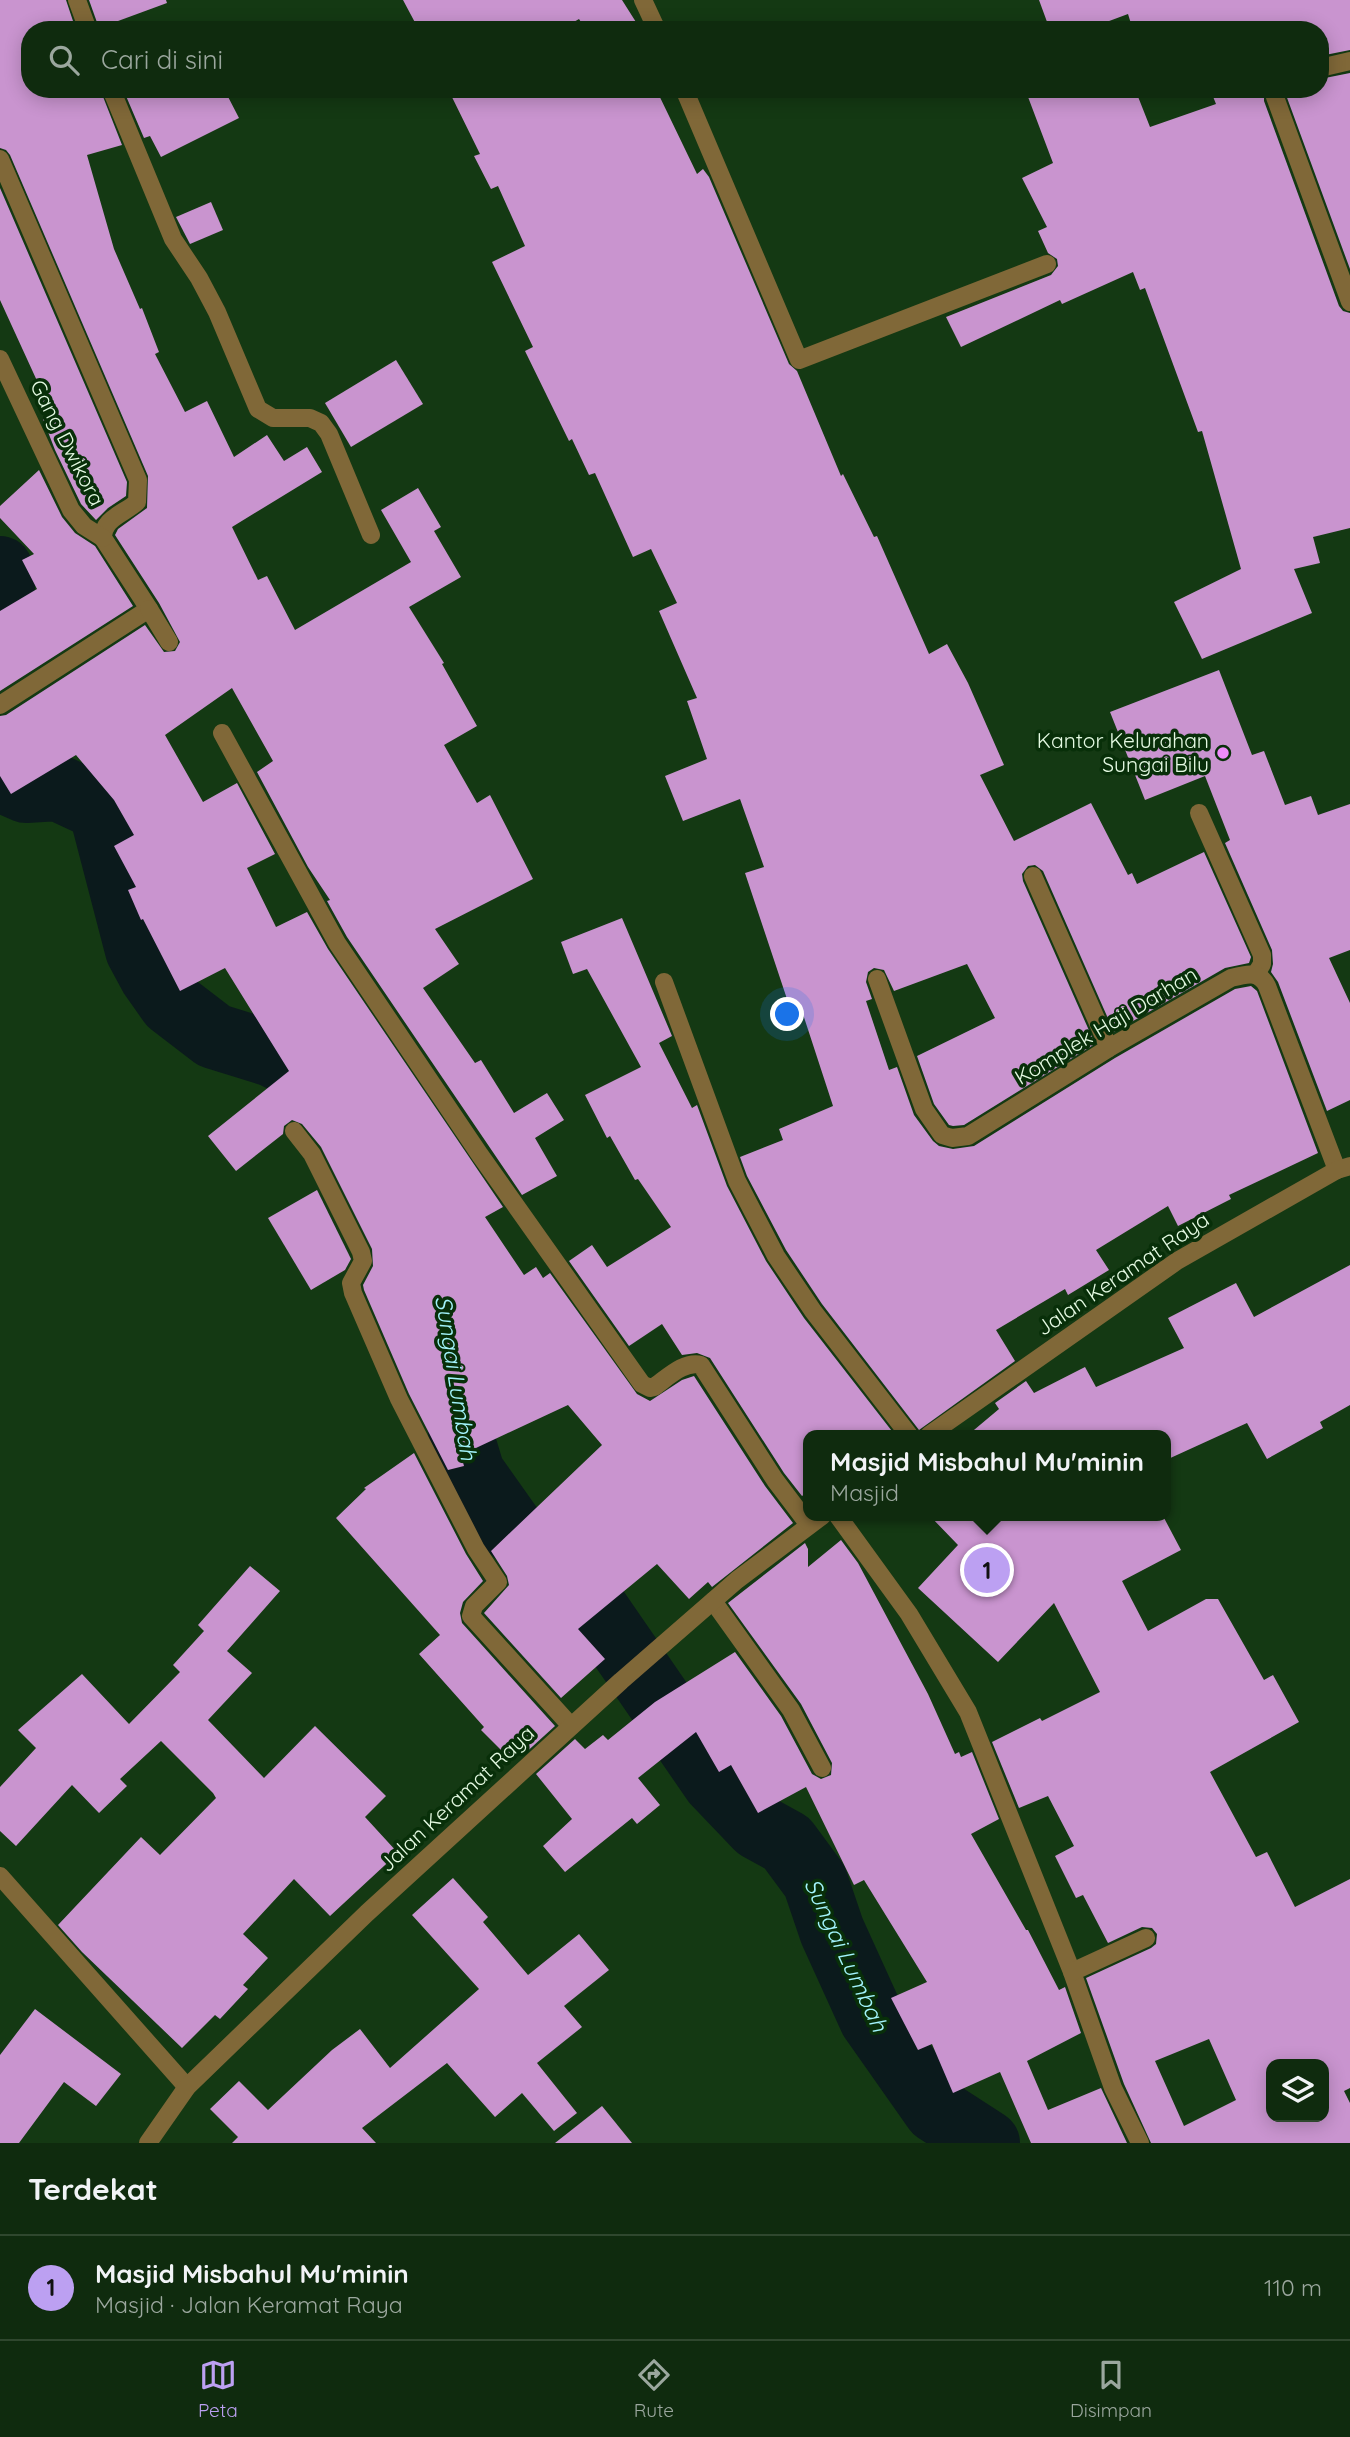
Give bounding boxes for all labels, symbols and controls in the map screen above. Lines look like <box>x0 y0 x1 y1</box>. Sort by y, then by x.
search box <box>21 21 1329 98</box>
icon: search <box>45 41 83 79</box>
text: Cari di sini <box>101 43 223 76</box>
street label: Gang Dwikora <box>25 375 111 510</box>
place label: Kantor Kelurahan Sungai Bilu <box>1037 727 1209 777</box>
marker: Kantor Kelurahan Sungai Bilu <box>1215 745 1231 761</box>
street label: Komplek Haji Darhan <box>1010 960 1201 1090</box>
your location <box>770 997 804 1031</box>
street label: Jalan Keramat Raya <box>1031 1206 1214 1341</box>
water label: Sungai Lumbah <box>429 1294 484 1463</box>
popup <box>803 1430 1171 1521</box>
text: Masjid Misbahul Mu'minin <box>830 1445 1144 1478</box>
text: Masjid <box>830 1478 899 1507</box>
pin: 1 <box>964 1544 1010 1596</box>
street label: Jalan Keramat Raya <box>373 1720 539 1877</box>
water label: Sungai Lumbah <box>798 1873 895 2037</box>
map controls <box>1266 2059 1329 2122</box>
button: layers <box>1266 2059 1329 2122</box>
text: Terdekat <box>28 2170 158 2208</box>
text: Masjid Misbahul Mu'minin <box>95 2257 409 2290</box>
text: 1 <box>47 2273 55 2302</box>
text: 110 m <box>1264 2273 1322 2302</box>
text: Masjid · Jalan Keramat Raya <box>95 2290 403 2319</box>
tab: Peta <box>198 2356 238 2422</box>
tab: Rute <box>634 2356 674 2422</box>
tab: Disimpan <box>1070 2356 1152 2422</box>

